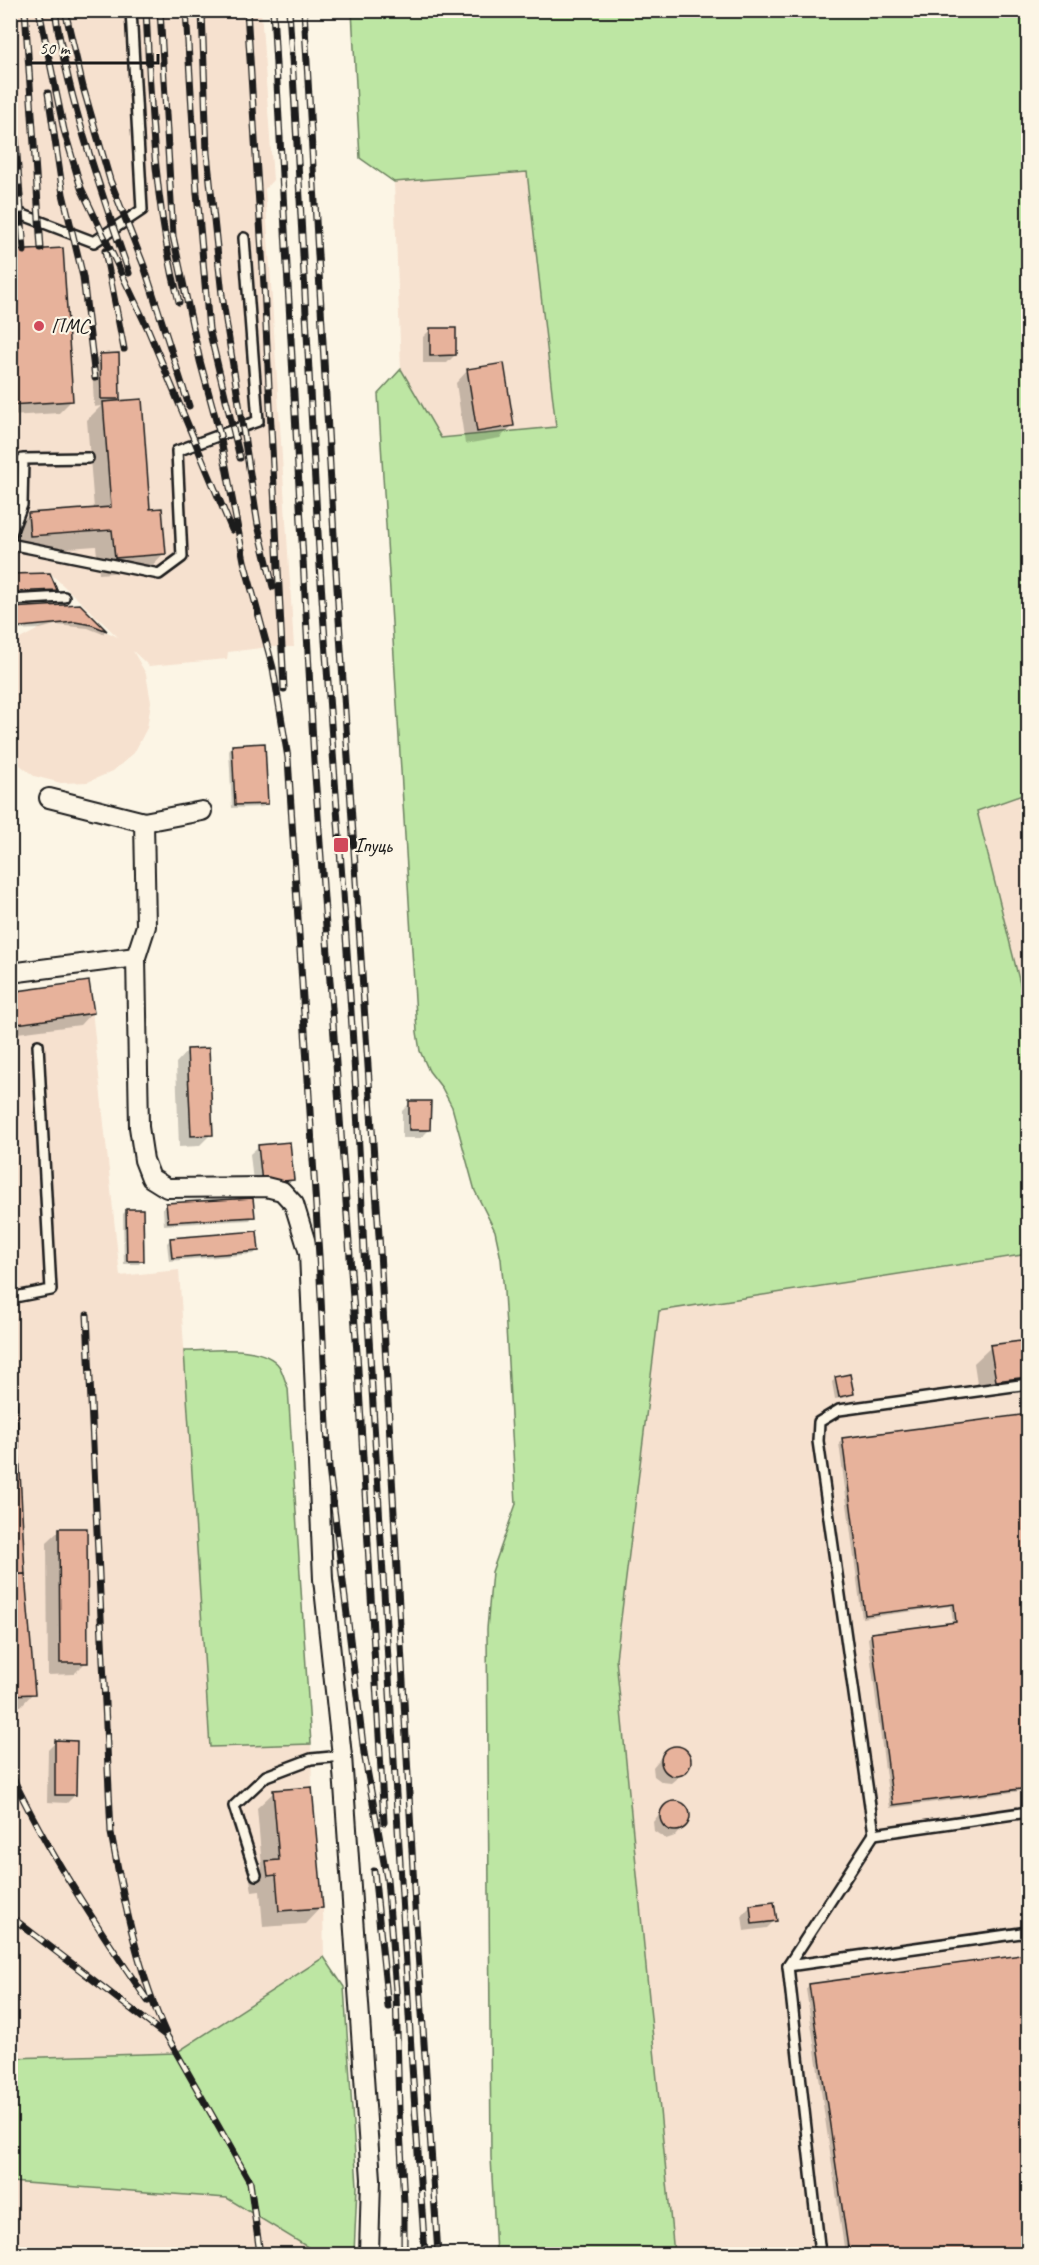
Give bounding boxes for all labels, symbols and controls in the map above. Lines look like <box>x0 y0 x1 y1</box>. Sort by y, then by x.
scale bar <box>30 27 158 65</box>
text: 50 m <box>39 37 72 59</box>
place label: ПМС <box>51 313 92 339</box>
marker: ПМС <box>32 319 46 333</box>
place label: Іпуць <box>354 832 393 858</box>
marker: Іпуць <box>332 836 350 854</box>

